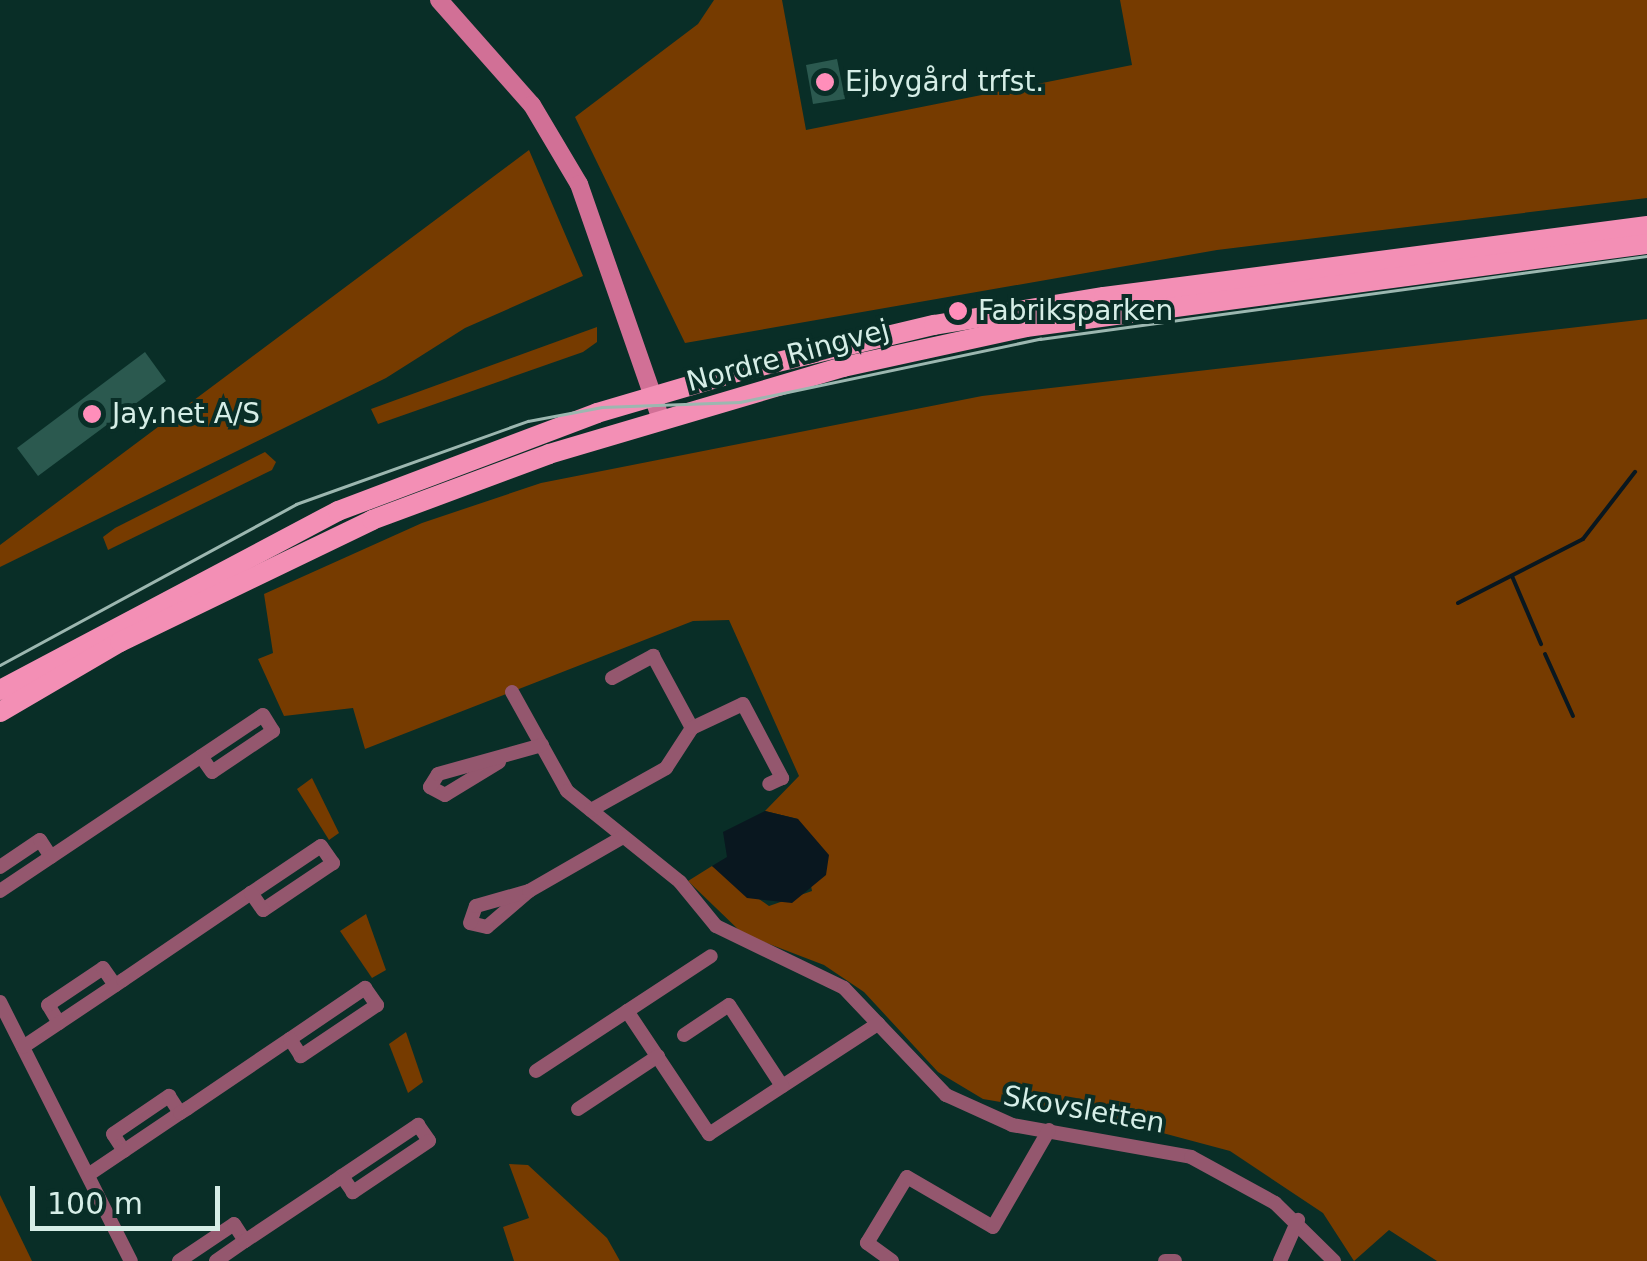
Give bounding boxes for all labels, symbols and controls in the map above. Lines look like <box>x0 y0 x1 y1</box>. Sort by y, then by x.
place label: Ejbygård trfst. <box>845 65 1044 99</box>
marker: Ejbygård trfst. <box>814 71 836 93</box>
place label: Fabriksparken <box>978 294 1173 328</box>
marker: Fabriksparken <box>947 300 969 322</box>
street label: Nordre Ringvej <box>683 313 893 399</box>
place label: Jay.net A/S <box>112 397 260 431</box>
marker: Jay.net A/S <box>81 403 103 425</box>
street label: Skovsletten <box>1001 1079 1167 1141</box>
scale bar <box>35 1166 225 1228</box>
text: 100 m <box>47 1186 143 1221</box>

